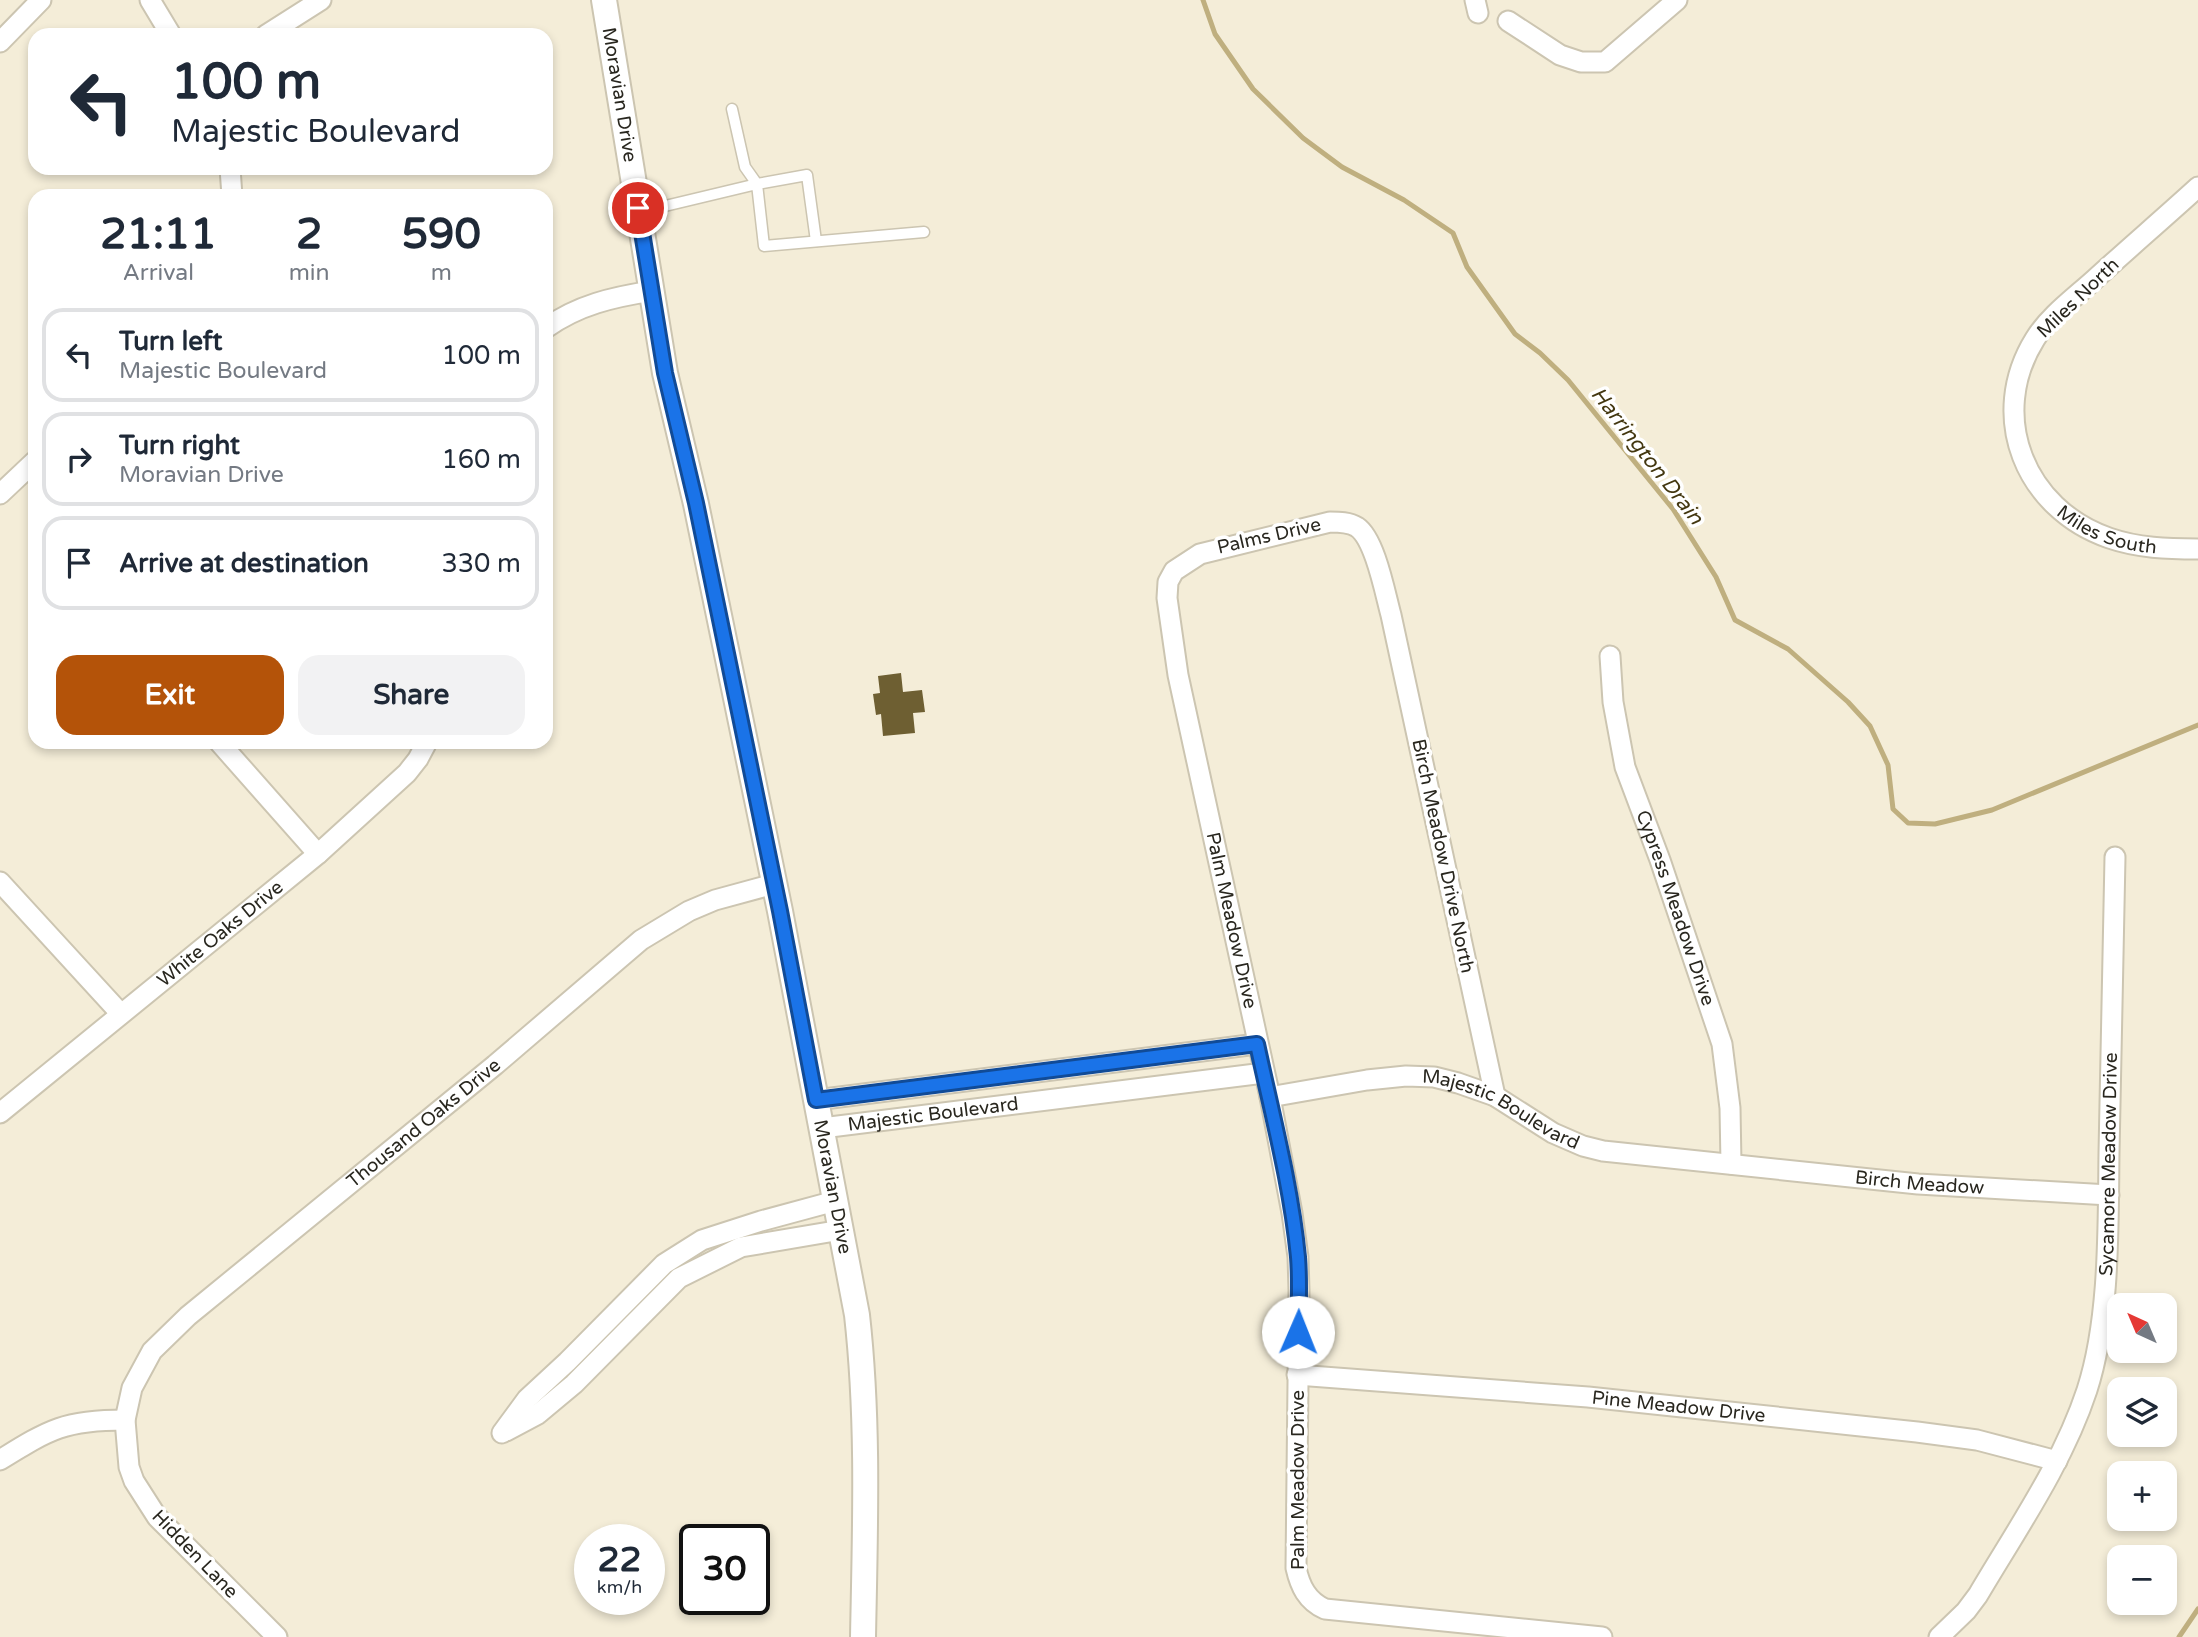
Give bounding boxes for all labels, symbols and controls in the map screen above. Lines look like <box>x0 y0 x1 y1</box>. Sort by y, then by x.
street label: Moravian Drive <box>598 26 641 164</box>
text: 100 m <box>171 53 321 112</box>
icon: left <box>56 56 147 147</box>
text: Majestic Boulevard <box>171 113 461 151</box>
pin <box>608 178 668 238</box>
icon: arrive <box>619 189 657 227</box>
text: 21:11 <box>100 209 217 260</box>
text: 2 <box>296 209 322 260</box>
text: 590 <box>402 209 481 260</box>
street label: Miles North <box>2033 254 2123 342</box>
text: Arrival <box>123 259 194 287</box>
text: min <box>289 259 330 287</box>
text: m <box>431 259 452 287</box>
text: Turn left <box>119 326 222 357</box>
icon: left <box>60 336 98 374</box>
text: 100 m <box>441 340 521 371</box>
text: Majestic Boulevard <box>119 357 327 385</box>
water label: Harrington Drain <box>1586 382 1709 531</box>
text: Turn right <box>119 430 240 461</box>
icon: right <box>60 440 98 478</box>
text: 160 m <box>441 444 521 475</box>
text: Moravian Drive <box>119 461 284 489</box>
street label: Miles South <box>2053 501 2158 559</box>
street label: Palms Drive <box>1215 513 1323 559</box>
icon: arrive <box>60 544 98 582</box>
text: Arrive at destination <box>119 548 369 579</box>
text: 330 m <box>441 548 521 579</box>
button: Exit <box>56 655 284 735</box>
button: Share <box>298 655 525 735</box>
street label: Birch Meadow Drive North <box>1407 737 1479 975</box>
street label: Cypress Meadow Drive <box>1631 807 1719 1009</box>
street label: Palm Meadow Drive <box>1202 830 1261 1011</box>
street label: White Oaks Drive <box>153 876 287 991</box>
street label: Sycamore Meadow Drive <box>2095 1052 2122 1276</box>
street label: Thousand Oaks Drive <box>343 1054 505 1192</box>
street label: Majestic Boulevard <box>1422 1066 1583 1154</box>
street label: Majestic Boulevard <box>846 1093 1020 1136</box>
street label: Moravian Drive <box>809 1118 856 1256</box>
street label: Birch Meadow <box>1854 1166 1985 1199</box>
north arrow <box>2107 1293 2177 1363</box>
map controls <box>2107 1293 2177 1615</box>
position arrow <box>1261 1295 1335 1369</box>
button: layers <box>2107 1377 2177 1447</box>
street label: Pine Meadow Drive <box>1591 1386 1767 1427</box>
street label: Palm Meadow Drive <box>1287 1390 1309 1570</box>
button: + <box>2107 1461 2177 1531</box>
street label: Hidden Lane <box>147 1505 243 1603</box>
speed limit sign: 30 <box>679 1524 770 1615</box>
text: 22 <box>598 1539 641 1581</box>
button: − <box>2107 1545 2177 1615</box>
text: km/h <box>597 1576 642 1598</box>

